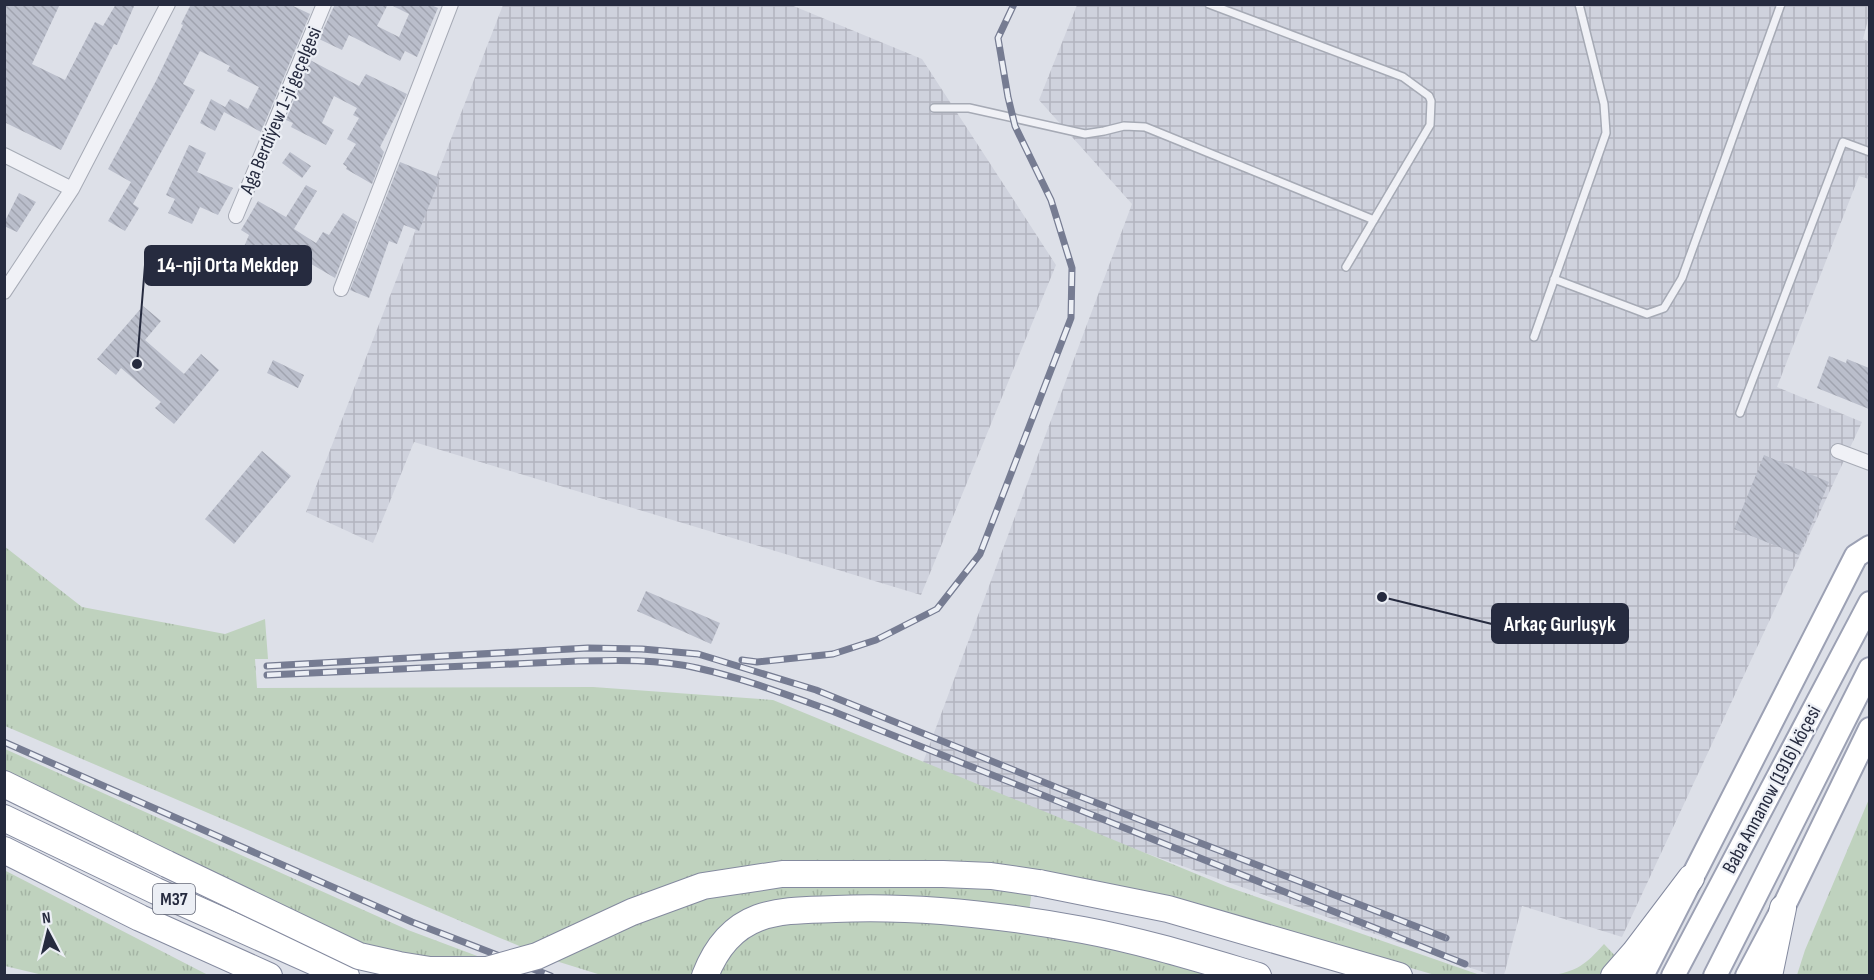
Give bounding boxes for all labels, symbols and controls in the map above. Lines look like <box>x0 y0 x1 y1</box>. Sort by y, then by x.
street label: Aga Berdiýew 1-ji geçelgesi <box>234 23 327 199</box>
callout: 14-nji Orta Mekdep <box>145 246 311 285</box>
text: 14-nji Orta Mekdep <box>157 253 299 278</box>
callout: Arkaç Gurluşyk <box>1492 604 1628 643</box>
text: Arkaç Gurluşyk <box>1503 612 1616 637</box>
street label: Baba Annanow (1916) köçesi <box>1717 701 1826 878</box>
road number: M37 <box>153 884 195 914</box>
north arrow <box>18 902 78 962</box>
text: N <box>41 909 52 929</box>

